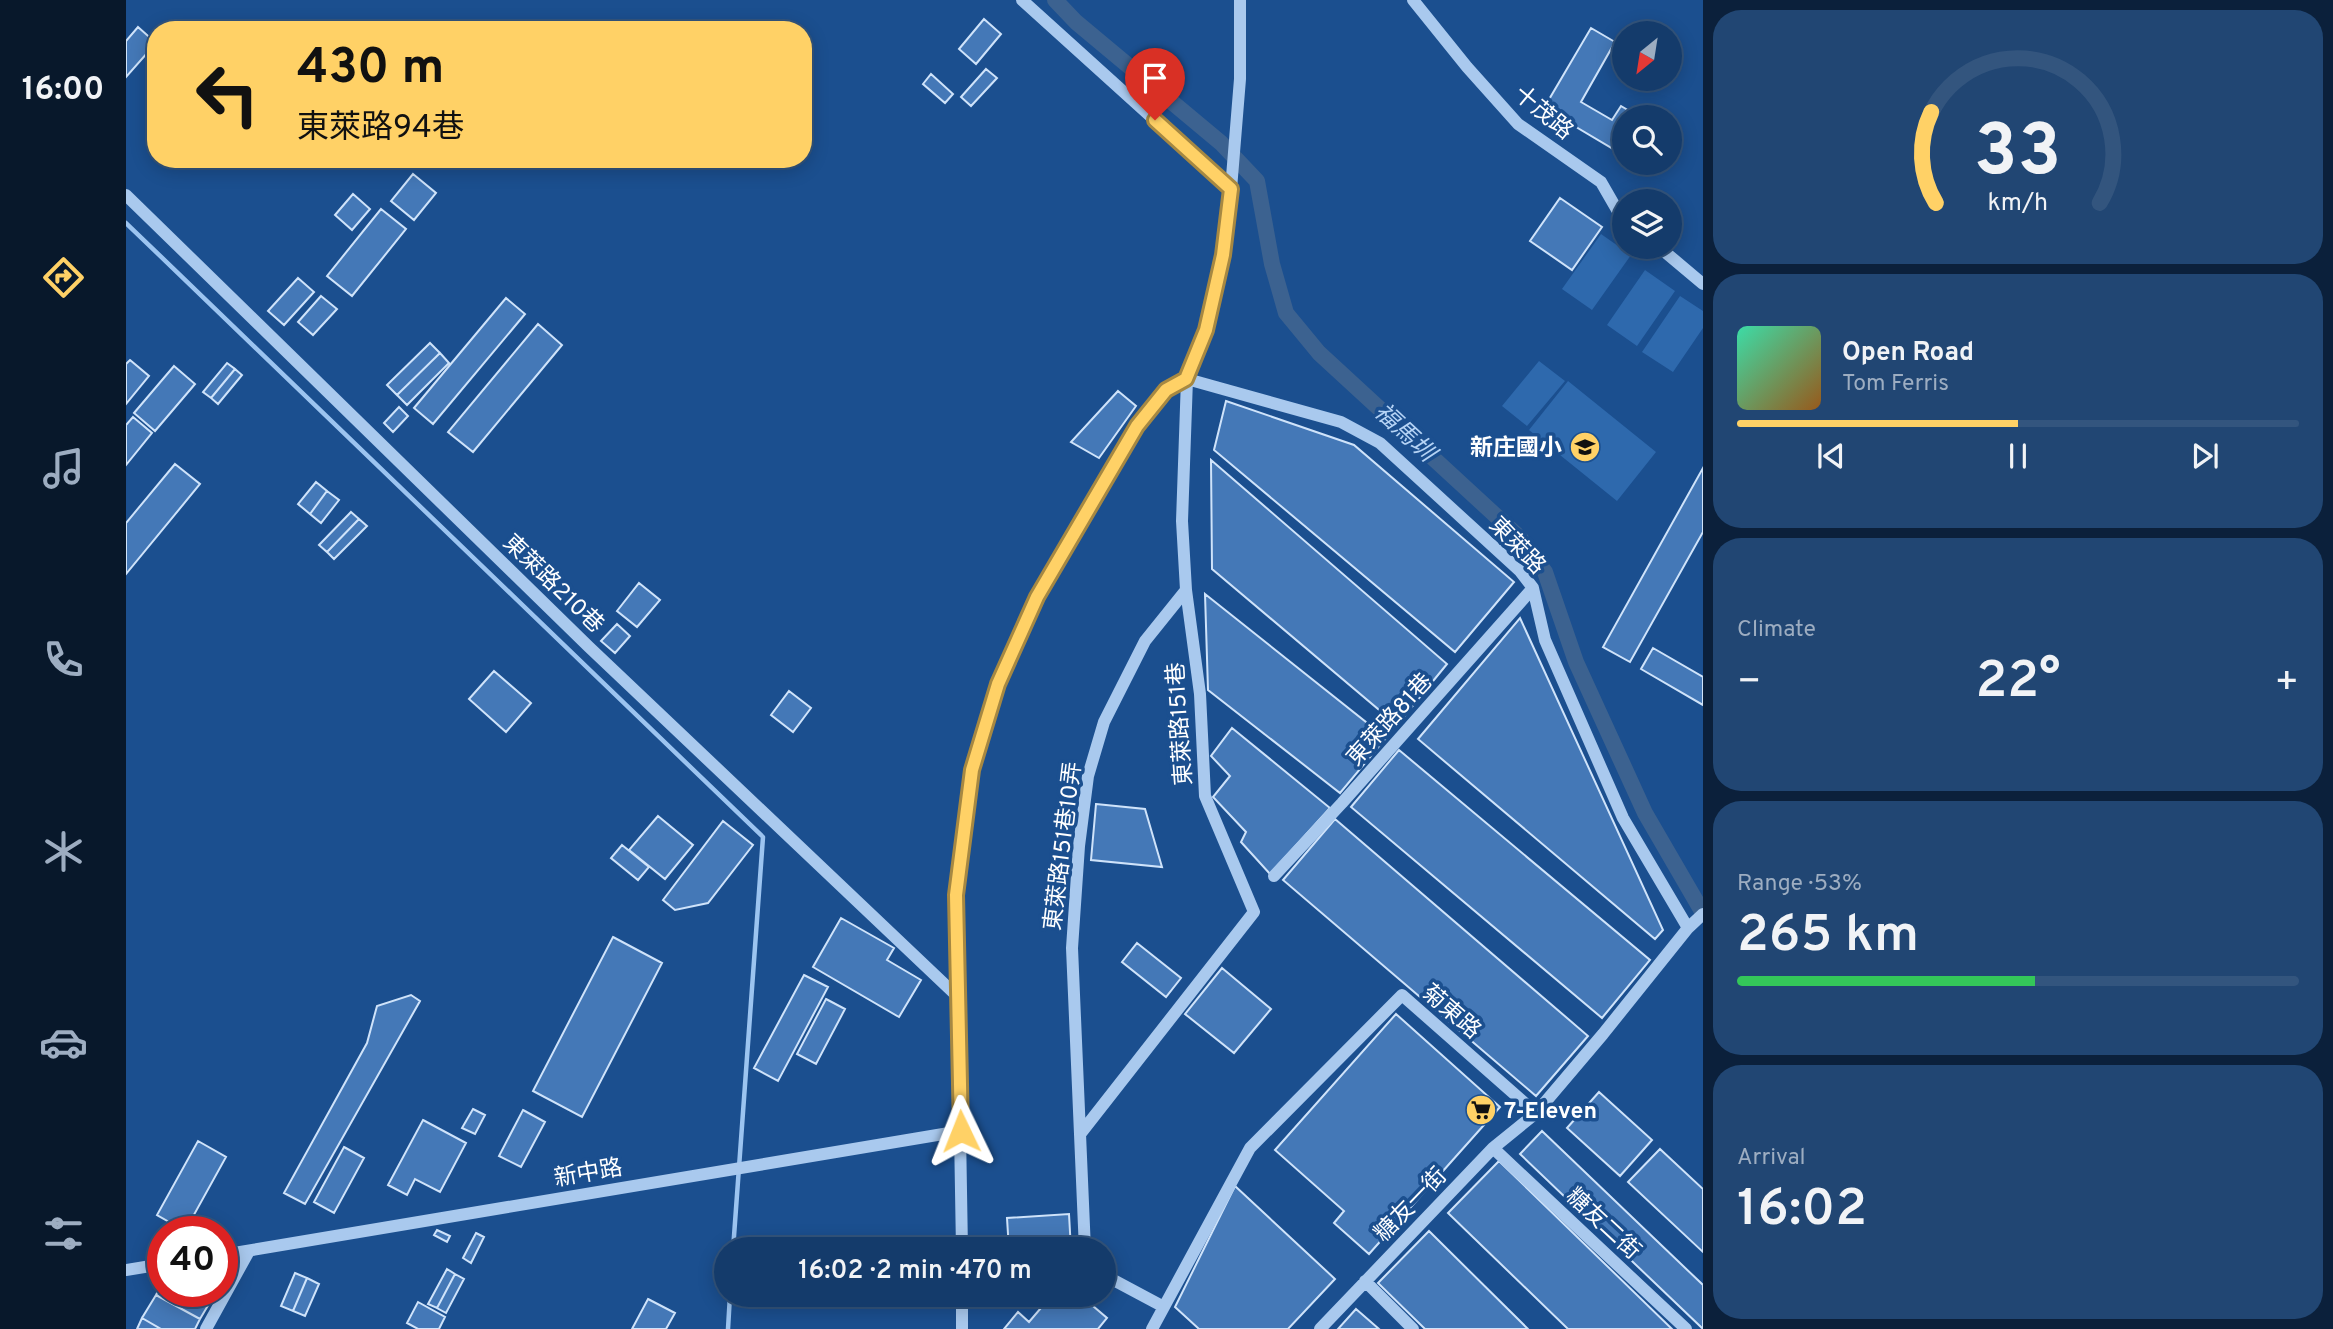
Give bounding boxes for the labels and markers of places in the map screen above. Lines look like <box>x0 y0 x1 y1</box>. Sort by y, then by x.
pin <box>1125 48 1185 120</box>
school or university icon: 新庄國小 <box>1568 430 1602 464</box>
place label: 新庄國小 <box>1470 435 1562 464</box>
supermarket icon: 7-Eleven <box>1464 1093 1498 1127</box>
place label: 7-Eleven <box>1504 1098 1597 1127</box>

